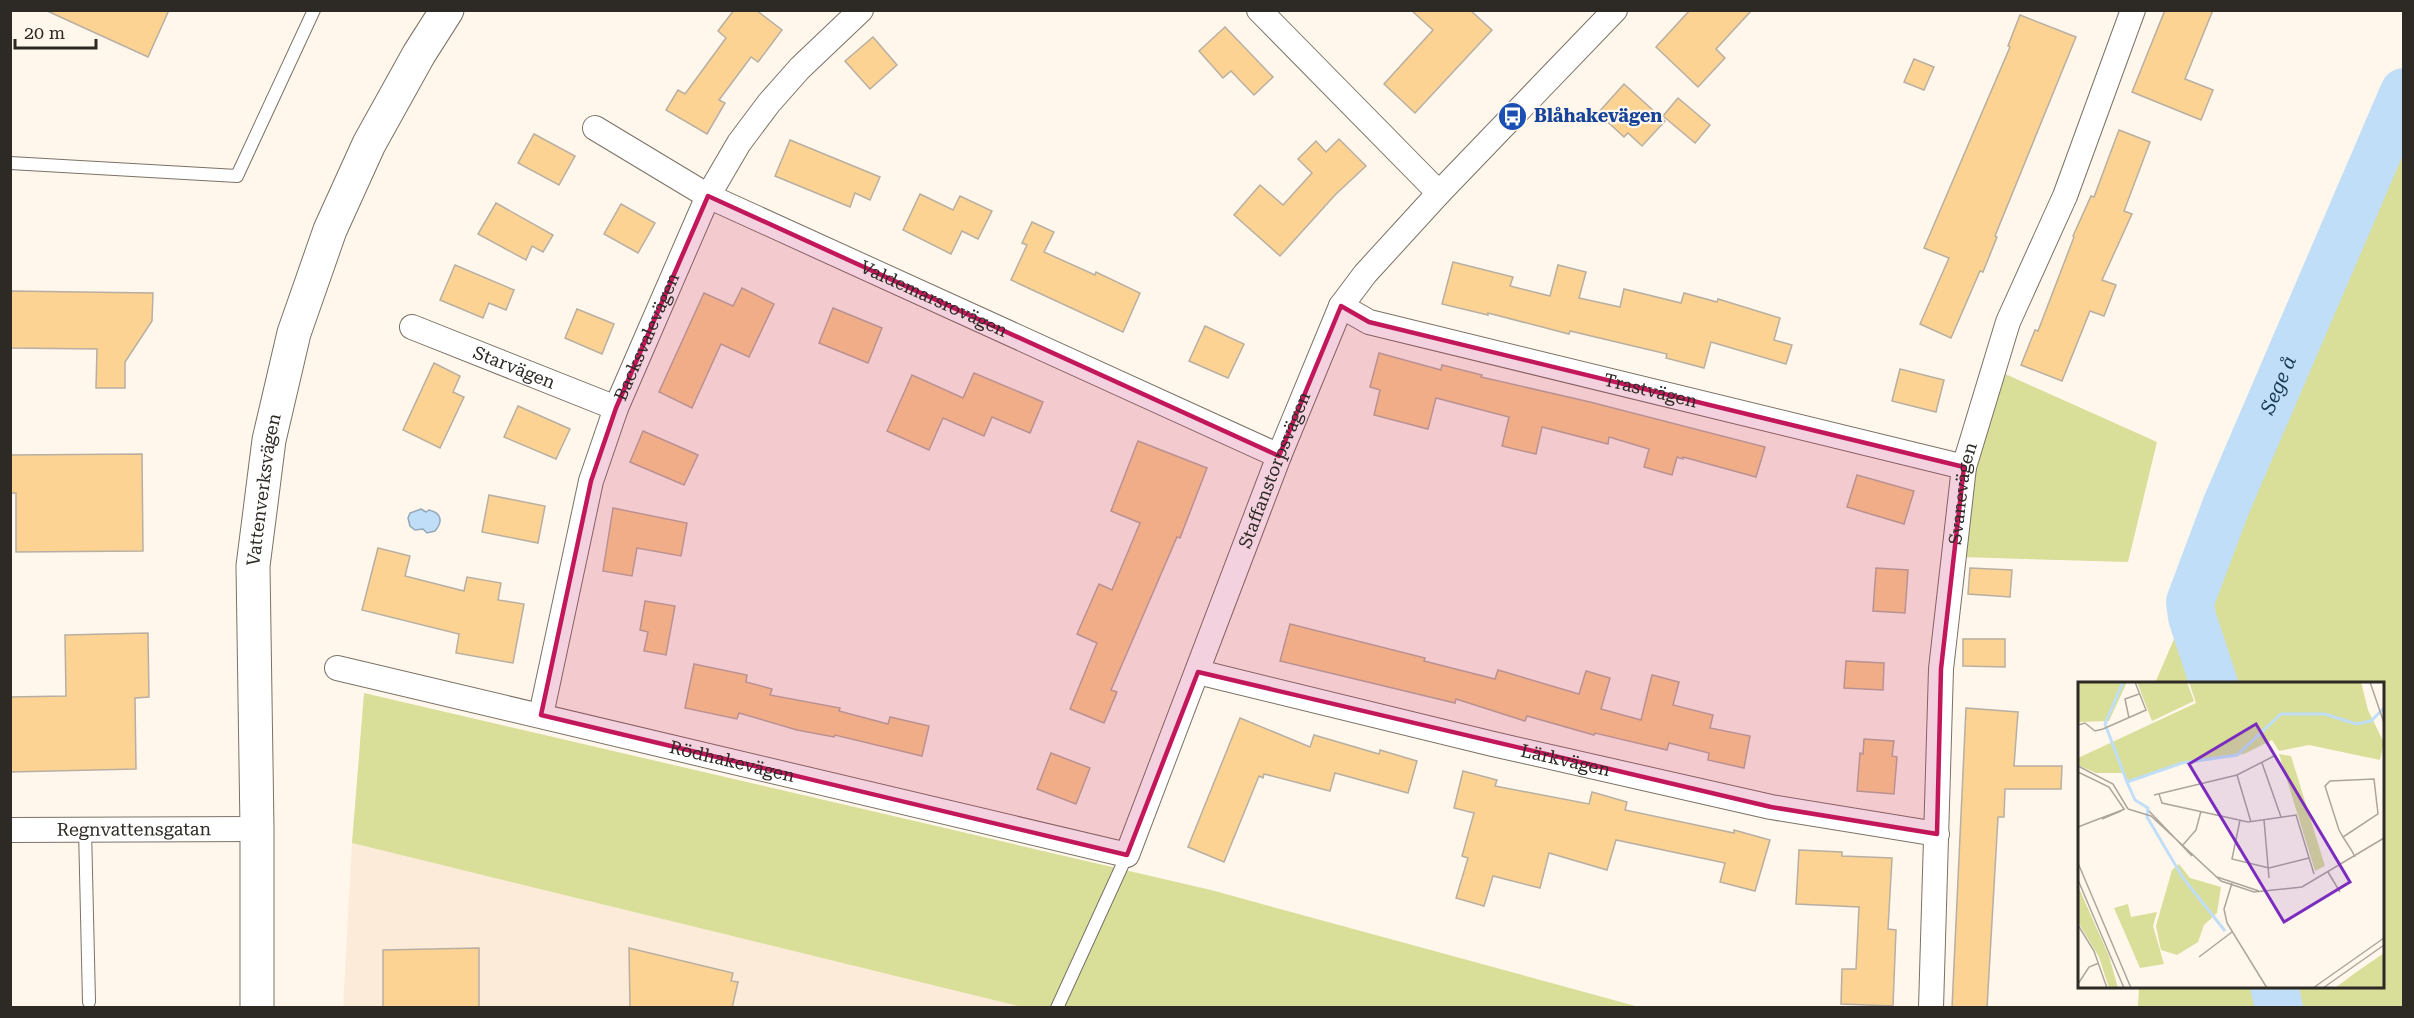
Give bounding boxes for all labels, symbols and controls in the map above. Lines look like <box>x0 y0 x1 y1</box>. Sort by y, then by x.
scale bar <box>15 12 96 50</box>
text: 20 m <box>24 22 65 43</box>
bus stop icon: Blåhakevägen <box>1497 100 1529 132</box>
place label: Blåhakevägen <box>1534 105 1662 126</box>
street label: Valdemarsrovägen <box>857 256 1011 341</box>
street label: Backsvalevägen <box>609 269 684 404</box>
street label: Starvägen <box>470 341 559 393</box>
water label: Sege å <box>2255 352 2301 419</box>
street label: Trastvägen <box>1602 369 1700 412</box>
street label: Staffanstorpsvägen <box>1234 388 1315 551</box>
street label: Vattenverksvägen <box>242 411 285 567</box>
street label: Svanevägen <box>1944 439 1981 546</box>
inset map <box>2078 682 2384 988</box>
street label: Rödhakevägen <box>668 736 797 786</box>
street label: Lärkvägen <box>1519 740 1613 780</box>
street label: Regnvattensgatan <box>57 818 212 840</box>

